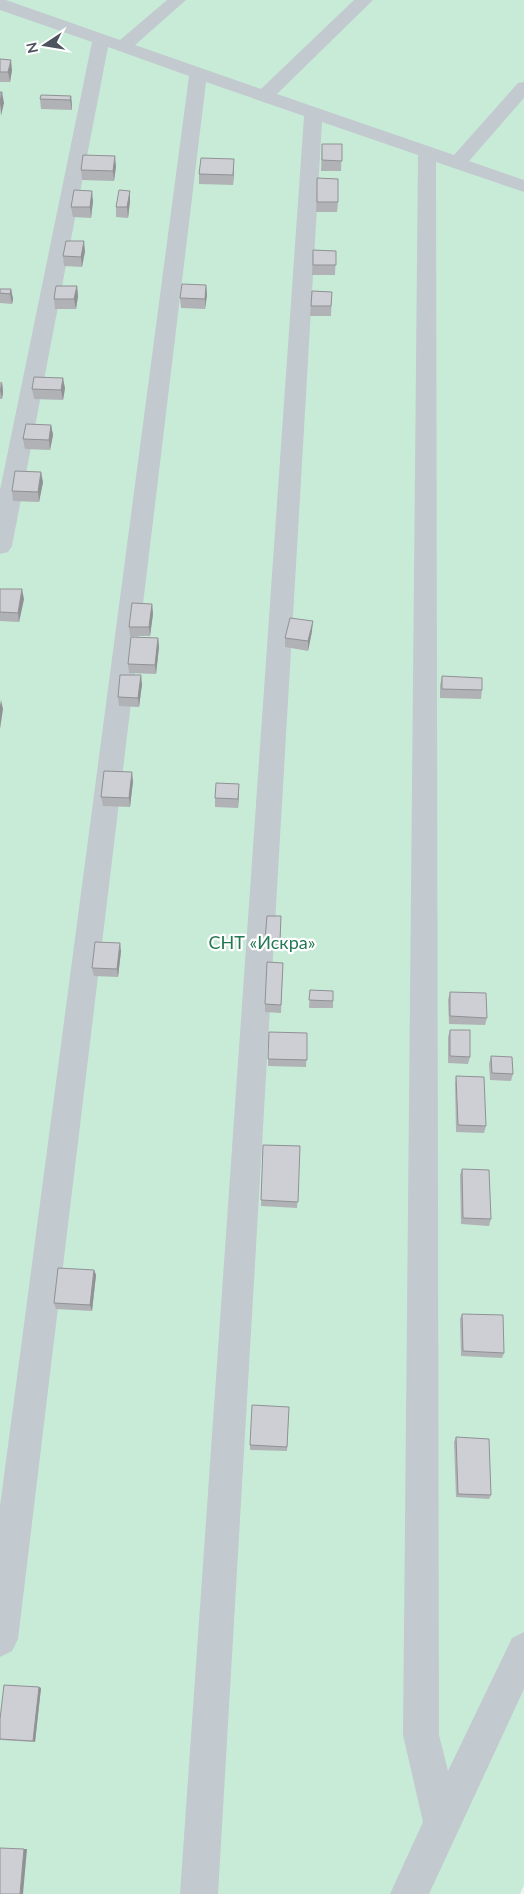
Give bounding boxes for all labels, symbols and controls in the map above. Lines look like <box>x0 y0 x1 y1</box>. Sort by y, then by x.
north arrow <box>20 20 70 70</box>
text: N <box>22 41 41 55</box>
park label: СНТ «Искра» <box>209 931 315 953</box>

